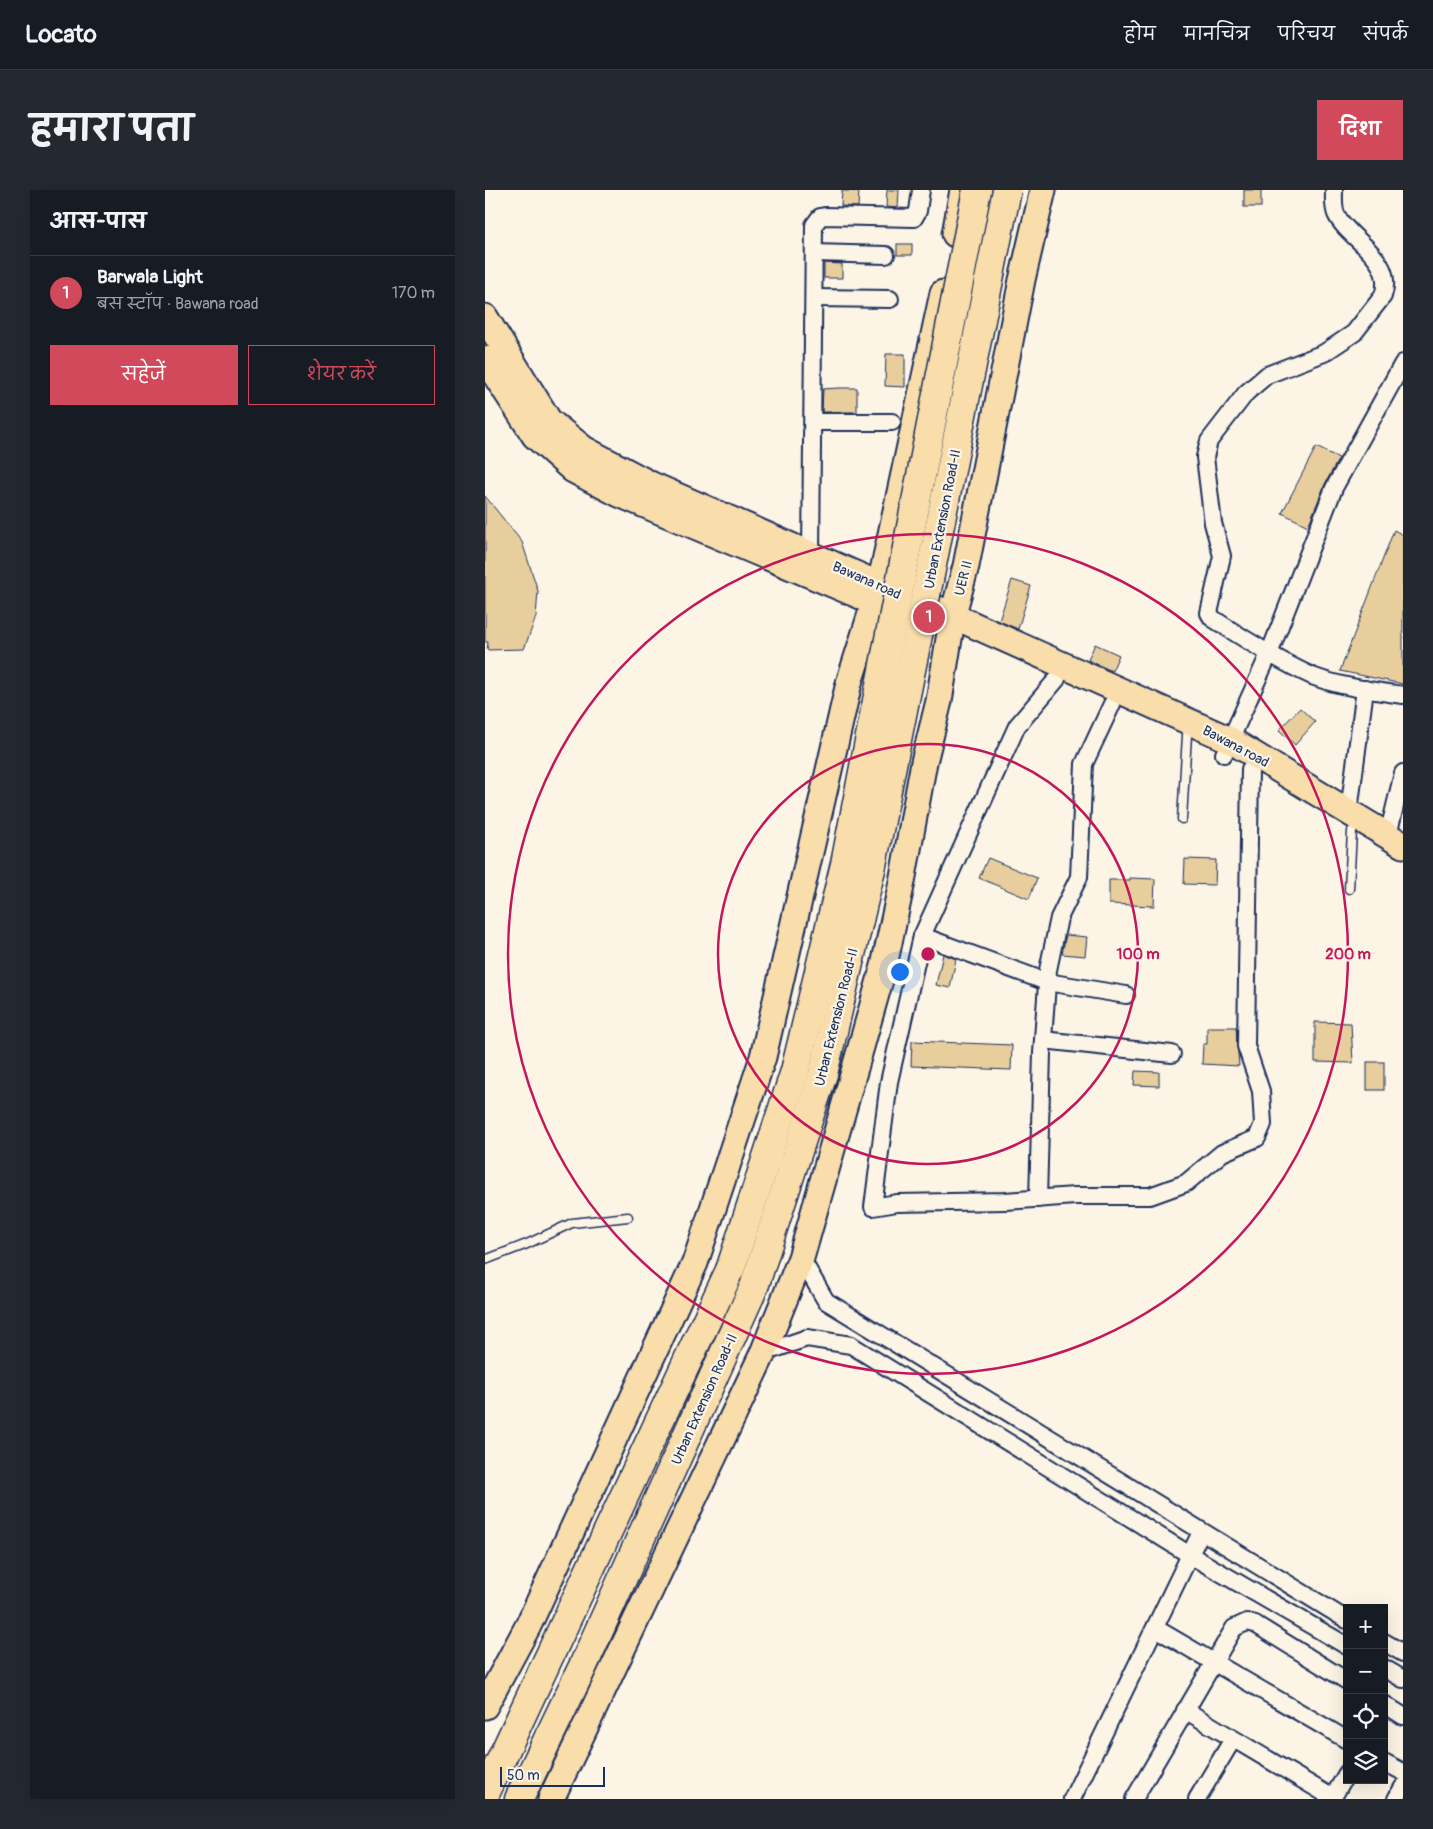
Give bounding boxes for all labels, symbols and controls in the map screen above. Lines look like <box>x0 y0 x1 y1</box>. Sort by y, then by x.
text: Locato <box>25 20 97 49</box>
text: होम <box>1124 23 1156 46</box>
text: मानचित्र <box>1184 23 1250 46</box>
text: परिचय <box>1278 23 1335 46</box>
text: संपर्क <box>1363 23 1408 46</box>
button: दिशा <box>1317 100 1403 160</box>
text: हमारा पता <box>30 107 193 151</box>
text: आस-पास <box>50 208 146 235</box>
text: Barwala Light <box>97 265 203 289</box>
text: 1 <box>63 283 69 303</box>
text: 170 m <box>392 283 435 303</box>
text: बस स्टॉप · Bawana road <box>97 294 259 314</box>
button: सहेजें <box>50 345 238 405</box>
button: शेयर करें <box>248 345 435 405</box>
street label: Urban Extension Road-II <box>921 448 964 590</box>
street label: Bawana road <box>830 558 904 603</box>
street label: UER II <box>951 559 976 597</box>
pin: 1 <box>913 598 945 636</box>
street label: Bawana road <box>1200 722 1272 771</box>
centre of rings <box>919 945 937 963</box>
text: 100 m <box>1117 945 1159 964</box>
text: 200 m <box>1325 945 1371 964</box>
street label: Urban Extension Road-II <box>811 946 862 1088</box>
your location <box>887 959 913 985</box>
street label: Urban Extension Road-II <box>668 1331 741 1467</box>
map controls <box>1343 1604 1388 1784</box>
button: + <box>1343 1604 1388 1649</box>
button: − <box>1343 1649 1388 1694</box>
button: locate <box>1343 1694 1388 1739</box>
button: layers <box>1343 1739 1388 1784</box>
scale bar <box>500 1764 605 1787</box>
text: 50 m <box>507 1767 540 1784</box>

